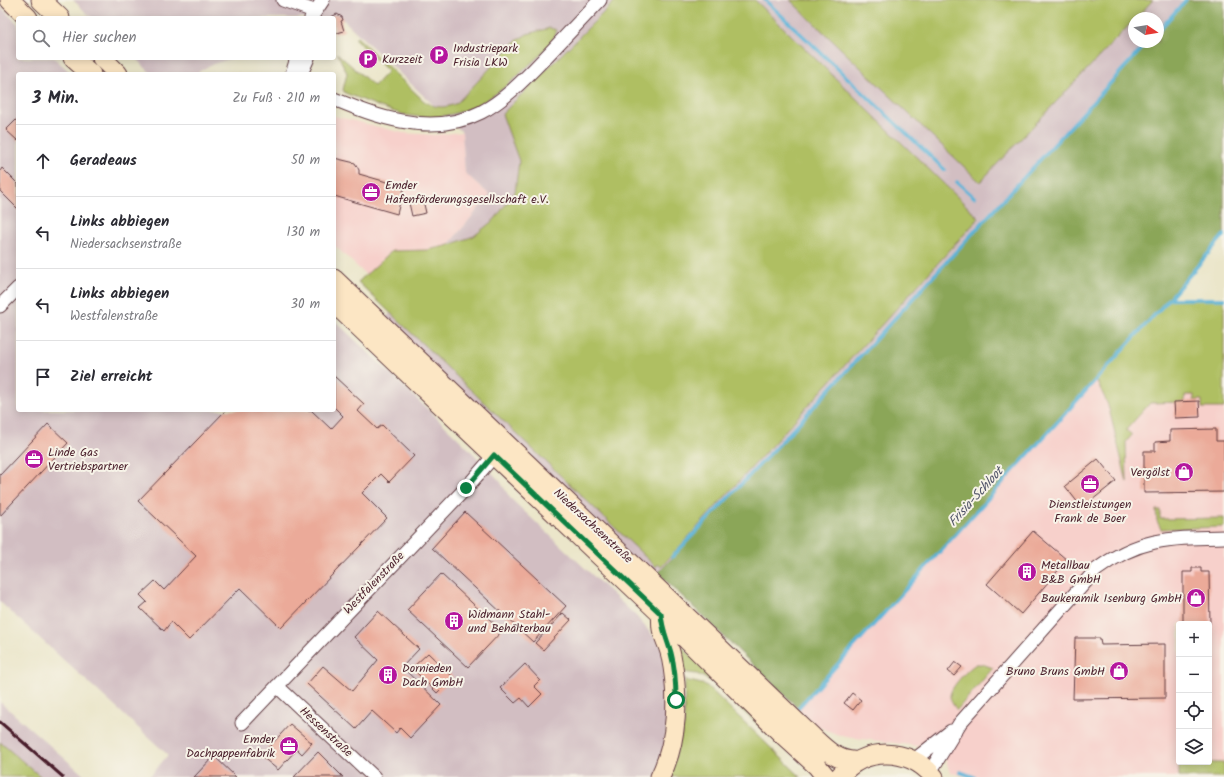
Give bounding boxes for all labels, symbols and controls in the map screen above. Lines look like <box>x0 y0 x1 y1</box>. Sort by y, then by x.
north arrow <box>1128 12 1164 48</box>
search box <box>16 16 336 60</box>
text: Hier suchen <box>62 26 136 50</box>
icon: search <box>30 27 52 49</box>
place label: Industriepark Frisia LKW <box>453 39 518 72</box>
parking icon: Industriepark Frisia LKW <box>428 44 450 66</box>
parking icon: Kurzzeit <box>357 48 379 70</box>
place label: Kurzzeit <box>382 50 423 69</box>
text: 3 Min. <box>32 85 79 112</box>
text: Zu Fuß · 210 m <box>233 88 320 109</box>
text: Geradeaus <box>70 149 137 173</box>
icon: ahead <box>32 150 54 172</box>
text: 50 m <box>291 150 320 171</box>
place label: Emder Hafenförderungsgesellschaft e.V. <box>385 176 549 209</box>
office icon: Emder Hafenförderungsgesellschaft e.V. <box>360 181 382 203</box>
text: Links abbiegen <box>70 210 169 234</box>
icon: left <box>32 222 54 244</box>
text: 130 m <box>286 222 320 243</box>
text: Niedersachsenstraße <box>70 234 182 255</box>
text: Links abbiegen <box>70 282 169 306</box>
icon: left <box>32 294 54 316</box>
text: 30 m <box>291 294 320 315</box>
text: Westfalenstraße <box>70 306 158 327</box>
text: Ziel erreicht <box>70 365 153 389</box>
icon: arrive <box>32 366 54 388</box>
place label: Linde Gas Vertriebspartner <box>48 443 129 476</box>
office icon: Linde Gas Vertriebspartner <box>23 448 45 470</box>
water label: Frisia-Schloot <box>943 461 1010 532</box>
shop icon: Vergölst <box>1173 461 1195 483</box>
place label: Vergölst <box>1130 463 1170 482</box>
office icon: Dienstleistungen Frank de Boer <box>1079 473 1101 495</box>
route end <box>457 479 475 497</box>
street label: Niedersachsenstraße <box>549 484 638 568</box>
place label: Dienstleistungen Frank de Boer <box>1049 495 1131 528</box>
street label: Westfalenstraße <box>339 547 409 619</box>
place label: Metallbau B&B GmbH <box>1041 556 1101 589</box>
building icon: Metallbau B&B GmbH <box>1016 561 1038 583</box>
shop icon: Baukeramik Isenburg GmbH <box>1185 587 1207 609</box>
place label: Baukeramik Isenburg GmbH <box>1041 589 1182 608</box>
place label: Widmann Stahl- und Behälterbau <box>468 605 551 638</box>
building icon: Widmann Stahl- und Behälterbau <box>443 610 465 632</box>
map controls <box>1176 621 1212 765</box>
button: + <box>1176 621 1212 657</box>
button: − <box>1176 657 1212 693</box>
place label: Dornieden Dach GmbH <box>402 659 463 692</box>
shop icon: Bruno Bruns GmbH <box>1108 660 1130 682</box>
place label: Bruno Bruns GmbH <box>1006 662 1105 681</box>
building icon: Dornieden Dach GmbH <box>377 664 399 686</box>
route start <box>667 691 685 709</box>
button: locate <box>1176 693 1212 729</box>
street label: Hessenstraße <box>295 702 357 762</box>
button: layers <box>1176 729 1212 765</box>
place label: Emder Dachpappenfabrik <box>186 730 276 763</box>
office icon: Emder Dachpappenfabrik <box>278 735 300 757</box>

